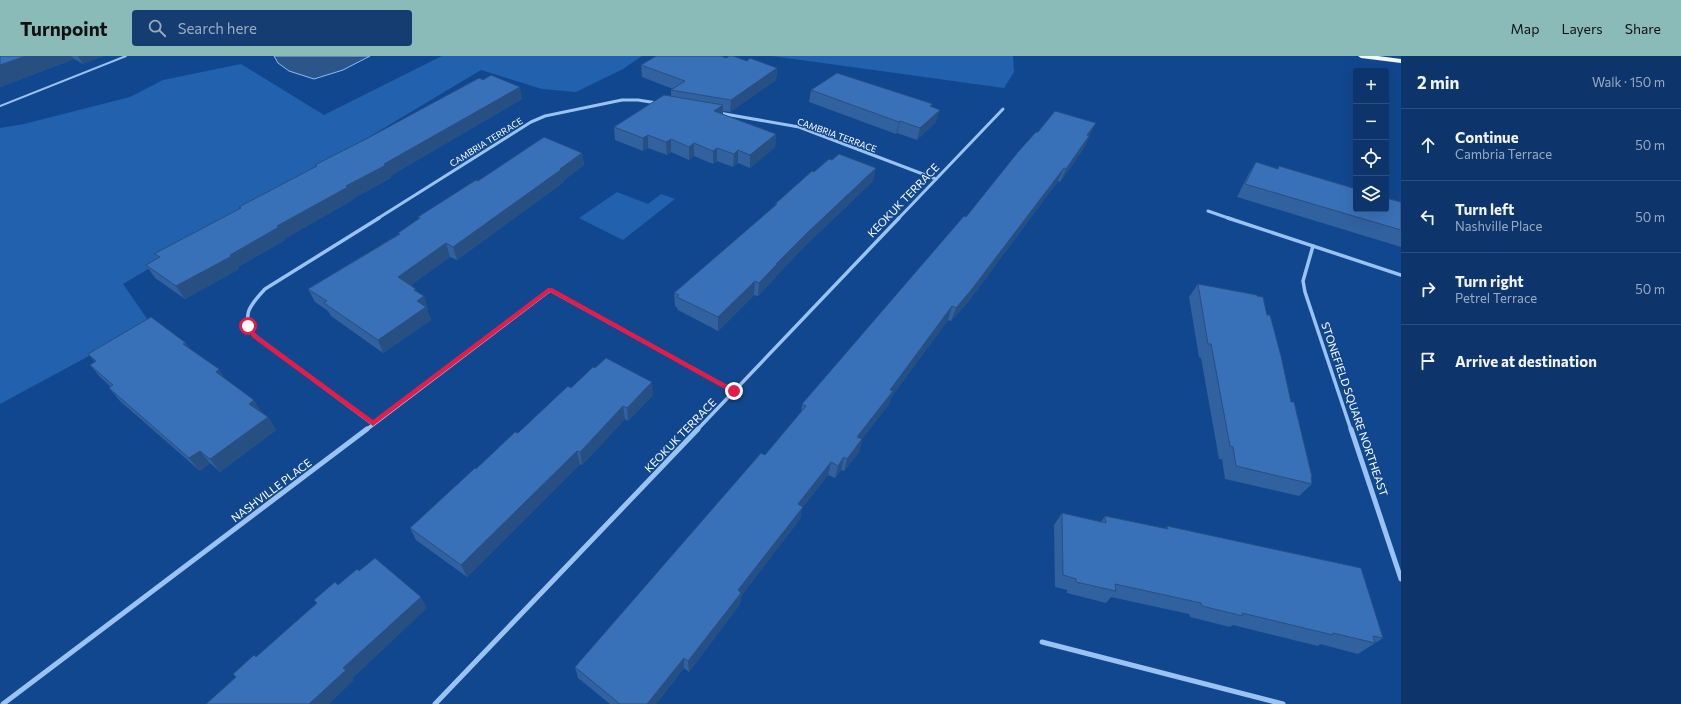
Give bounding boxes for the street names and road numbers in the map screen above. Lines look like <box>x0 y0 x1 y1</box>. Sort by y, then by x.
street label: CAMBRIA TERRACE <box>448 115 524 169</box>
street label: CAMBRIA TERRACE <box>796 115 878 155</box>
street label: KEOKUK TERRACE <box>864 160 942 240</box>
street label: STONEFIELD SQUARE NORTHEAST <box>1319 320 1391 498</box>
street label: KEOKUK TERRACE <box>641 395 719 475</box>
street label: NASHVILLE PLACE <box>228 456 314 524</box>

